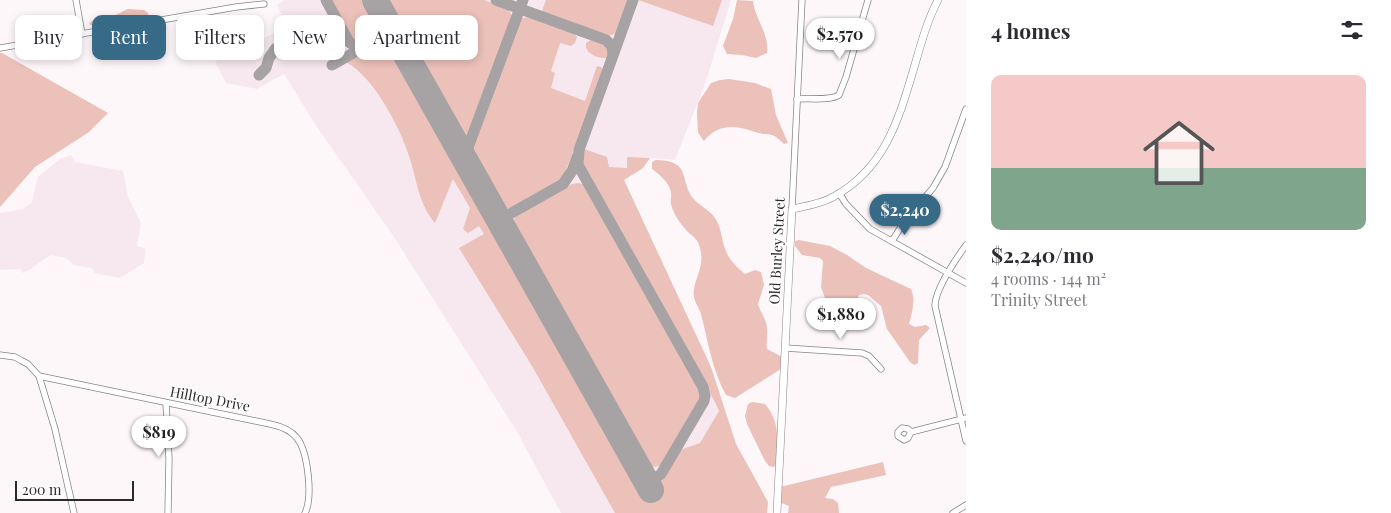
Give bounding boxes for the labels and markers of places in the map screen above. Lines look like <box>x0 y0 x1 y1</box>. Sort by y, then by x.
pin: $2,570 <box>799 18 881 60</box>
pin: $2,240 <box>864 194 946 236</box>
pin: $1,880 <box>800 298 882 340</box>
pin: $819 <box>129 416 189 458</box>

